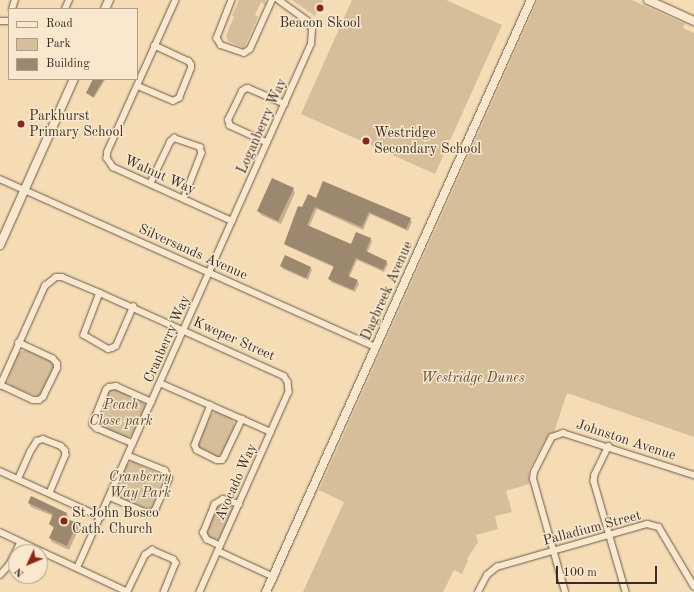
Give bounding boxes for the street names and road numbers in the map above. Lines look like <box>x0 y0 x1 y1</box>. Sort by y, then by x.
street label: Loganberry Way <box>233 76 291 176</box>
street label: Walnut Way <box>122 152 198 198</box>
street label: Silversands Avenue <box>136 220 250 284</box>
street label: Dagbreek Avenue <box>358 239 416 343</box>
street label: Cranberry Way <box>140 293 194 385</box>
street label: Kweper Street <box>191 313 277 365</box>
street label: Johnston Avenue <box>574 416 678 464</box>
street label: Avocado Way <box>212 441 260 523</box>
street label: Palladium Street <box>541 507 643 549</box>

